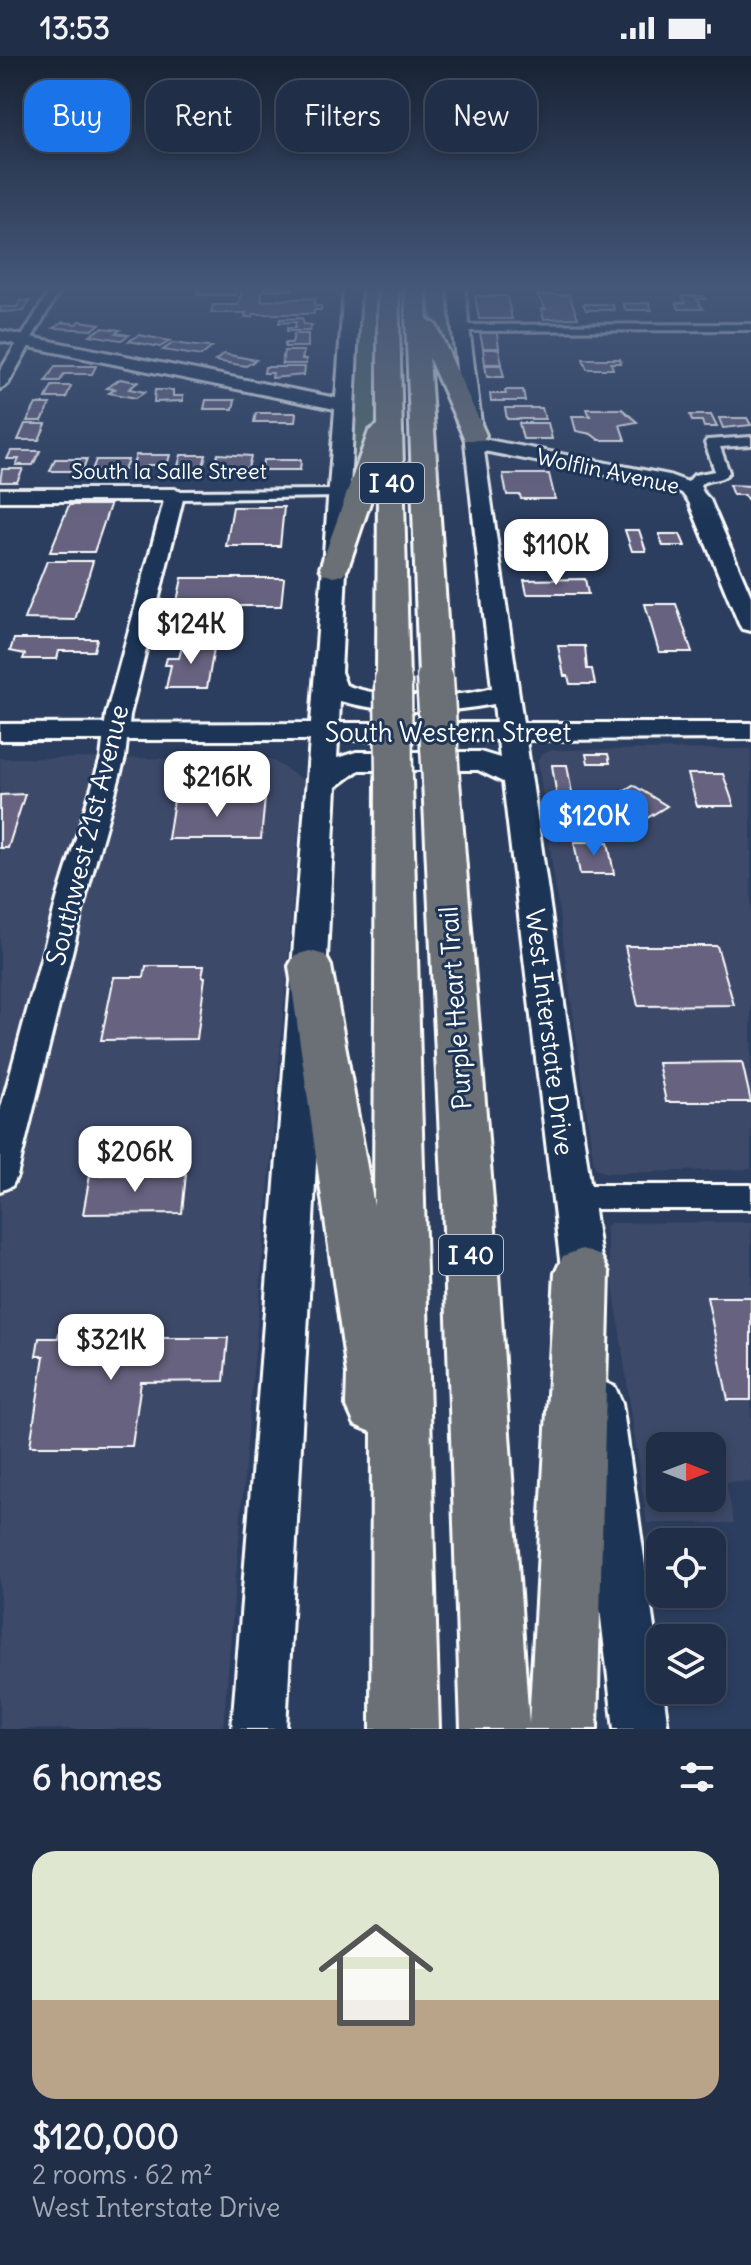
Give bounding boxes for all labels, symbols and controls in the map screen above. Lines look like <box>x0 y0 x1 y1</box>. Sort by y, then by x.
text: 13:53 <box>40 9 110 47</box>
chip: Buy <box>24 80 130 152</box>
chip: Rent <box>146 80 260 152</box>
chip: Filters <box>276 80 409 152</box>
chip: New <box>425 80 537 152</box>
street label: Wolflin Avenue <box>534 442 682 500</box>
street label: South la Salle Street <box>71 457 267 485</box>
road number: I 40 <box>360 463 424 503</box>
pin: $110K <box>500 519 612 587</box>
text: $110K <box>522 528 590 561</box>
pin: $124K <box>135 598 247 666</box>
text: $124K <box>156 607 226 640</box>
street label: Southwest 21st Avenue <box>39 701 135 969</box>
street label: South Western Street <box>325 716 571 749</box>
pin: $216K <box>161 751 273 819</box>
text: $216K <box>182 760 252 793</box>
pin: $120K <box>538 790 650 858</box>
text: $120K <box>558 799 630 832</box>
street label: Purple Heart Trail <box>431 905 479 1111</box>
street label: West Interstate Drive <box>519 907 581 1157</box>
pin: $206K <box>79 1126 191 1194</box>
text: $206K <box>97 1135 173 1168</box>
road number: I 40 <box>439 1235 503 1275</box>
pin: $321K <box>55 1314 167 1382</box>
text: $321K <box>76 1323 146 1356</box>
north arrow <box>646 1432 726 1512</box>
map controls <box>646 1432 726 1704</box>
button: locate <box>646 1528 726 1608</box>
button: layers <box>646 1624 726 1704</box>
icon: filters <box>675 1755 719 1799</box>
text: 6 homes <box>32 1756 162 1799</box>
icon: home <box>304 1903 448 2047</box>
text: $120,000 <box>32 2115 179 2158</box>
text: 2 rooms · 62 m² <box>32 2158 213 2191</box>
text: West Interstate Drive <box>32 2191 280 2224</box>

